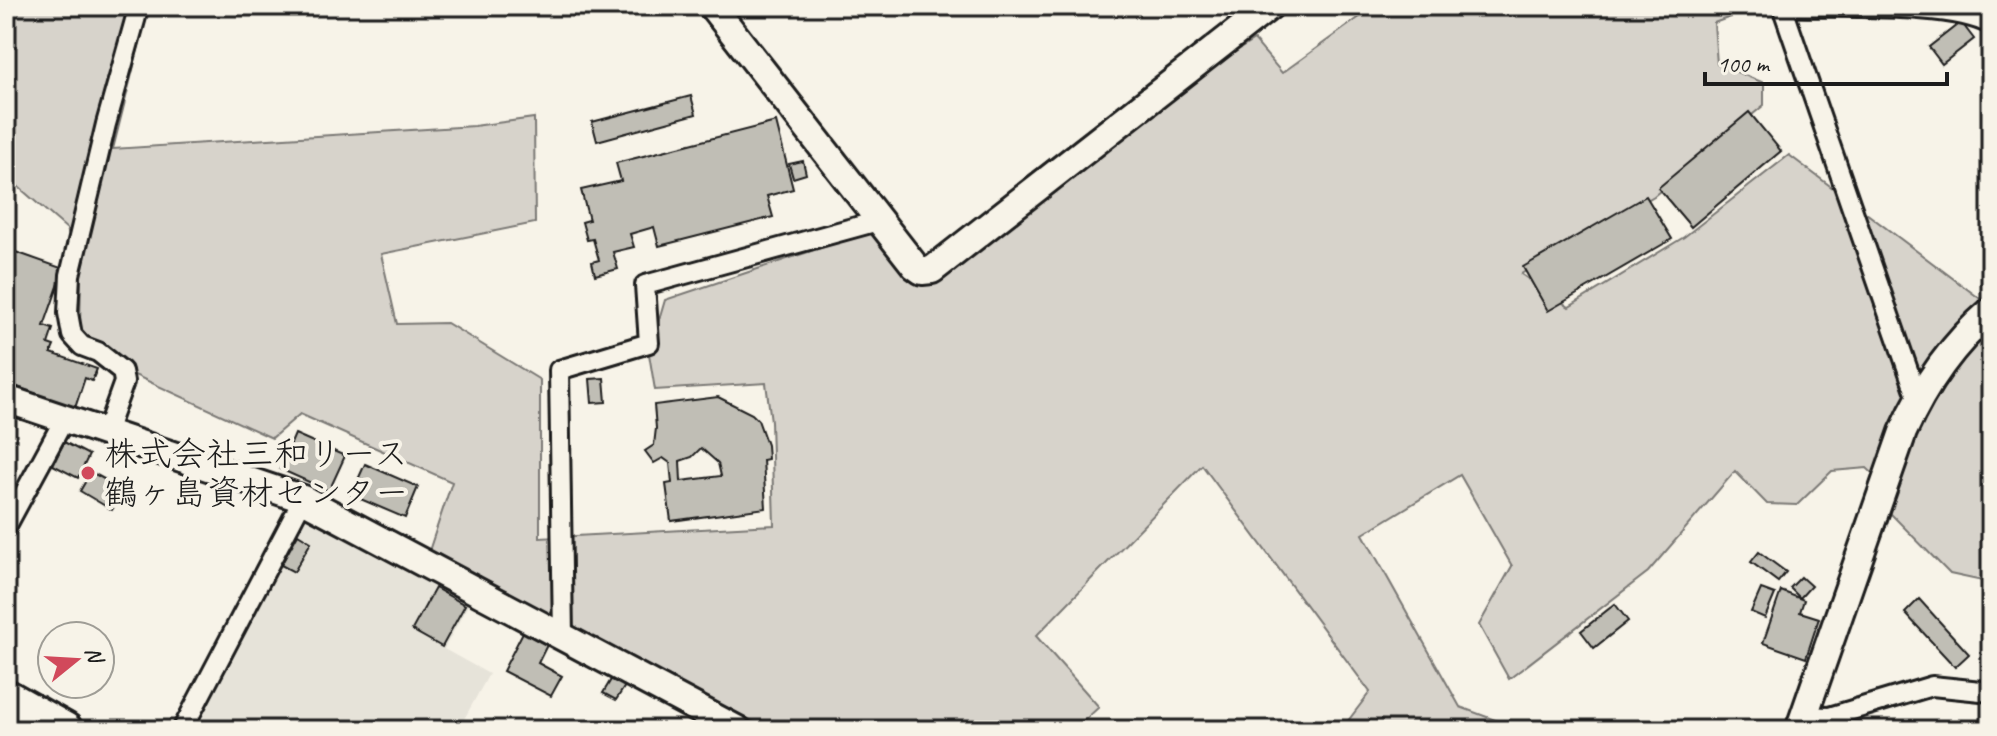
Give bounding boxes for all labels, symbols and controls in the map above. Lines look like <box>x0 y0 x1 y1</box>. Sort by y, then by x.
scale bar <box>1705 36 1947 86</box>
text: 100 m <box>1717 49 1771 79</box>
place label: 株式会社三和リース 鶴ヶ島資材センター <box>104 432 409 514</box>
marker: 株式会社三和リース 鶴ヶ島資材センター <box>79 464 97 482</box>
north arrow <box>36 620 116 700</box>
text: N <box>79 643 111 668</box>

